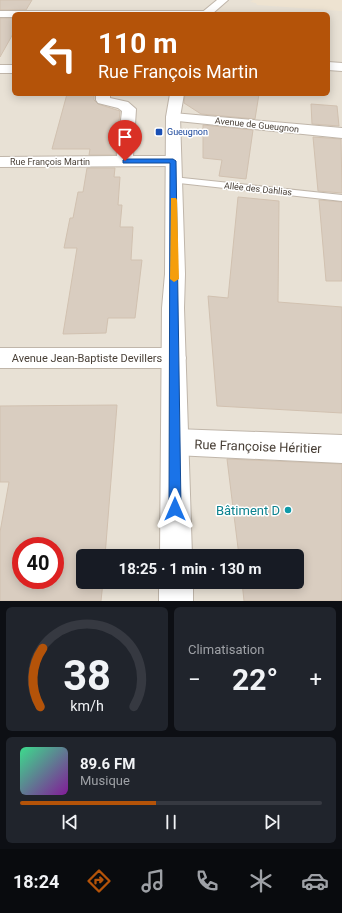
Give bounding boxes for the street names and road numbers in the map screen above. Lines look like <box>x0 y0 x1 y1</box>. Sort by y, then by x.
street label: Avenue de Gueugnon <box>214 116 300 134</box>
street label: Rue François Martin <box>10 157 90 167</box>
street label: Allée des Dahlias <box>223 180 293 198</box>
street label: Avenue Jean-Baptiste Devillers <box>12 352 163 365</box>
street label: Rue Françoise Héritier <box>194 437 322 456</box>

